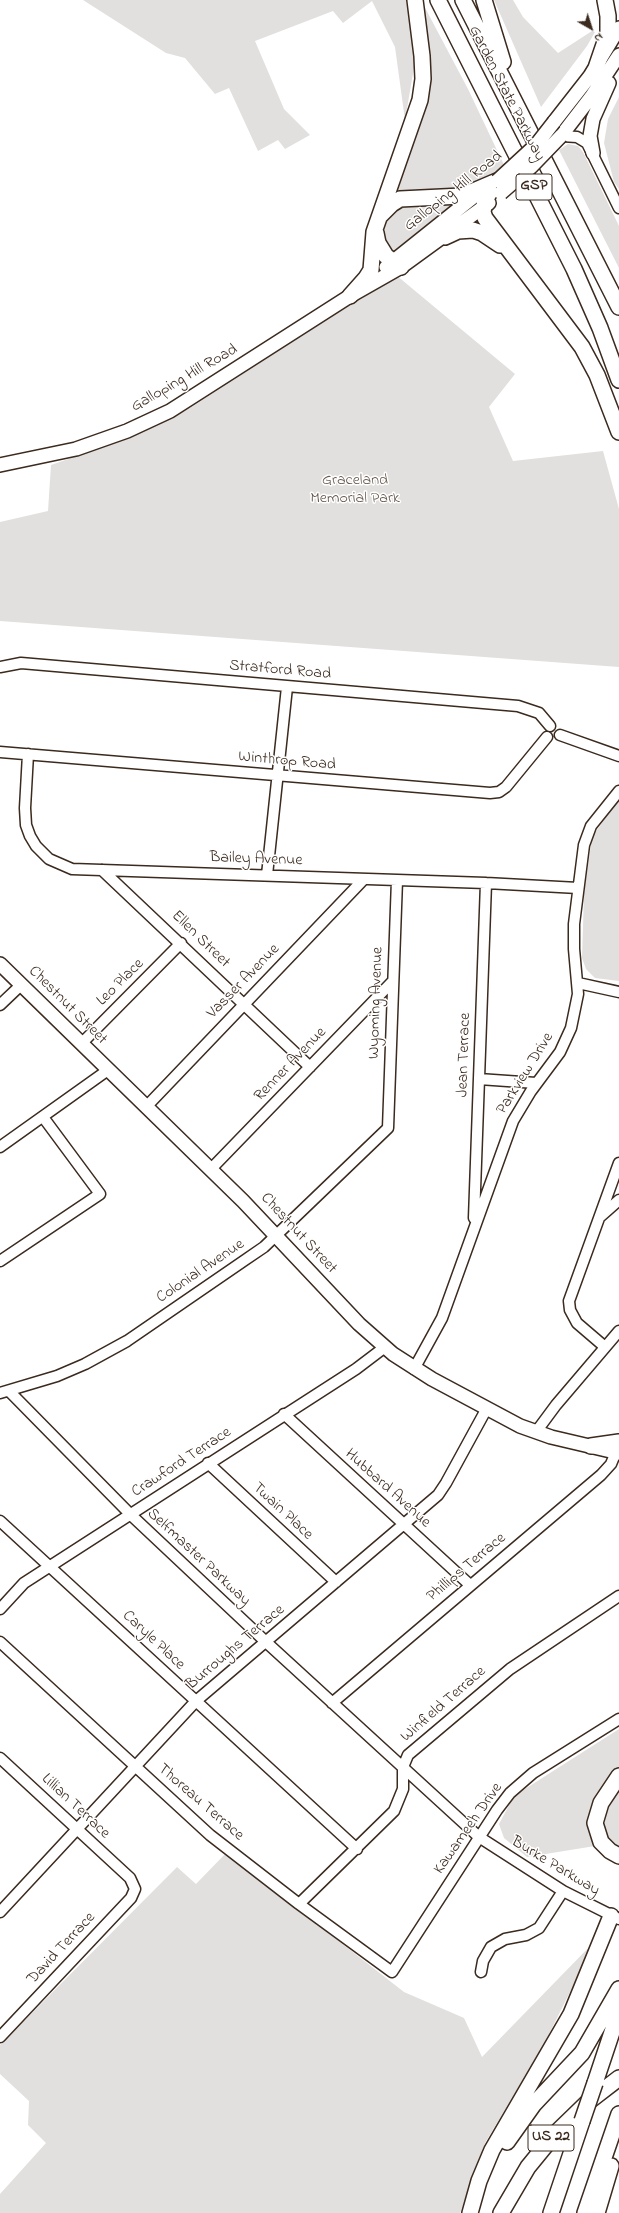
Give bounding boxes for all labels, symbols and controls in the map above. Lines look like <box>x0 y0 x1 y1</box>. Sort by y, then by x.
north arrow <box>571 8 611 48</box>
street label: Garden State Parkway <box>464 23 548 165</box>
text: N <box>591 29 606 46</box>
street label: Galloping Hill Road <box>401 148 507 236</box>
road number: GSP <box>516 174 552 200</box>
street label: Galloping Hill Road <box>129 341 241 417</box>
park label: Graceland Memorial Park <box>310 471 400 509</box>
street label: Stratford Road <box>228 657 332 685</box>
street label: Winthrop Road <box>237 748 337 776</box>
street label: Bailey Avenue <box>209 849 303 871</box>
street label: Ellen Street <box>167 907 233 973</box>
street label: Vasser Avenue <box>204 941 284 1023</box>
street label: Wyoming Avenue <box>365 947 389 1059</box>
street label: Leo Place <box>93 955 149 1011</box>
street label: Chestnut Street <box>24 963 110 1049</box>
street label: Jean Terrace <box>454 1012 476 1098</box>
street label: Renner Avenue <box>251 1024 331 1106</box>
street label: Parkview Drive <box>493 1029 559 1119</box>
street label: Chestnut Street <box>256 1190 340 1278</box>
street label: Colonial Avenue <box>154 1236 248 1308</box>
street label: Crawford Terrace <box>129 1424 235 1502</box>
street label: Hubbard Avenue <box>340 1445 434 1533</box>
street label: Twain Place <box>248 1479 316 1545</box>
street label: Selfmaster Parkway <box>142 1505 254 1611</box>
street label: Phillips Terrace <box>424 1529 510 1607</box>
street label: Burroughs Terrace <box>183 1601 289 1695</box>
street label: Caryle Place <box>118 1607 188 1675</box>
street label: Winfield Terrace <box>398 1663 490 1747</box>
street label: Thoreau Terrace <box>153 1760 247 1846</box>
street label: Lillian Terrace <box>37 1770 113 1844</box>
street label: Kawameeh Drive <box>430 1780 508 1878</box>
street label: Burke Parkway <box>507 1833 603 1901</box>
street label: David Terrace <box>24 1909 100 1989</box>
road number: US 22 <box>528 2125 574 2151</box>

